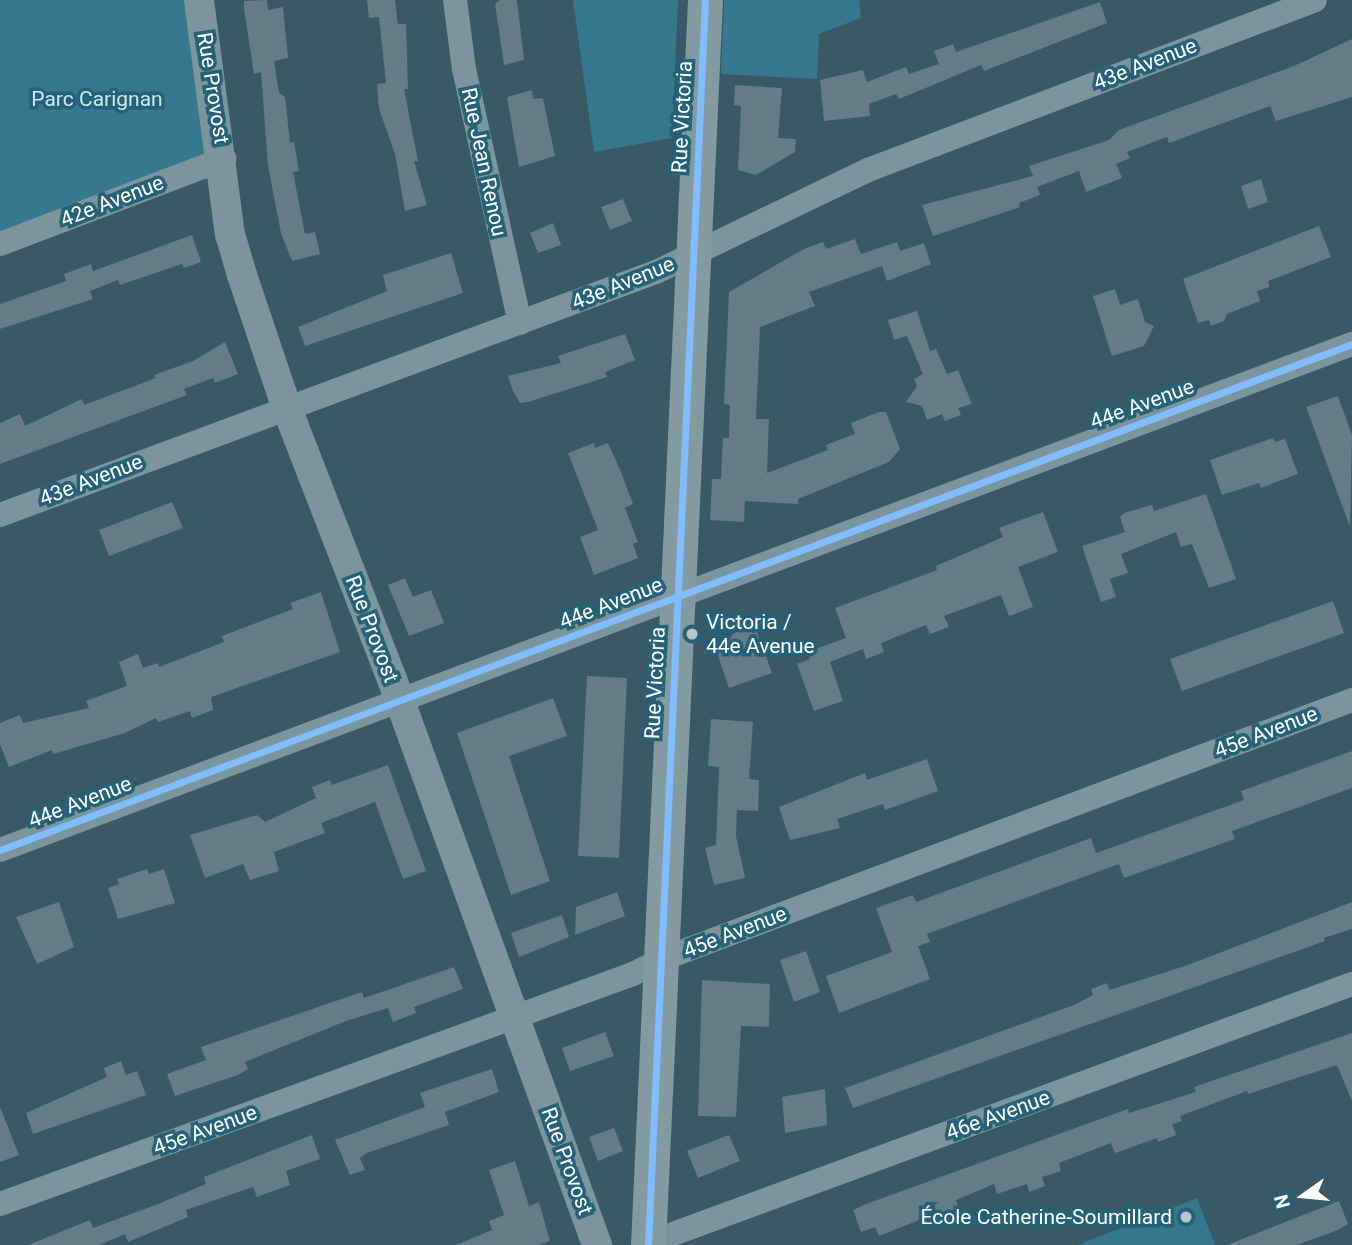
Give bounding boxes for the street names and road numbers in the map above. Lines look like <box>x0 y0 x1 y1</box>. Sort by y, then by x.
street label: Rue Provost <box>192 30 234 146</box>
street label: 43e Avenue <box>1090 33 1200 95</box>
street label: Rue Victoria <box>666 60 698 174</box>
street label: Rue Jean Renou <box>456 86 512 238</box>
street label: 42e Avenue <box>57 170 167 232</box>
street label: 43e Avenue <box>568 251 678 315</box>
street label: 44e Avenue <box>1087 374 1197 434</box>
street label: 43e Avenue <box>36 449 146 511</box>
street label: Rue Provost <box>340 572 404 686</box>
street label: 44e Avenue <box>556 572 666 634</box>
street label: Rue Victoria <box>639 626 671 740</box>
street label: 45e Avenue <box>1211 701 1321 763</box>
street label: 44e Avenue <box>25 771 135 833</box>
street label: 45e Avenue <box>680 901 790 963</box>
street label: 46e Avenue <box>943 1085 1053 1145</box>
street label: 45e Avenue <box>150 1100 260 1160</box>
street label: Rue Provost <box>536 1104 598 1218</box>

